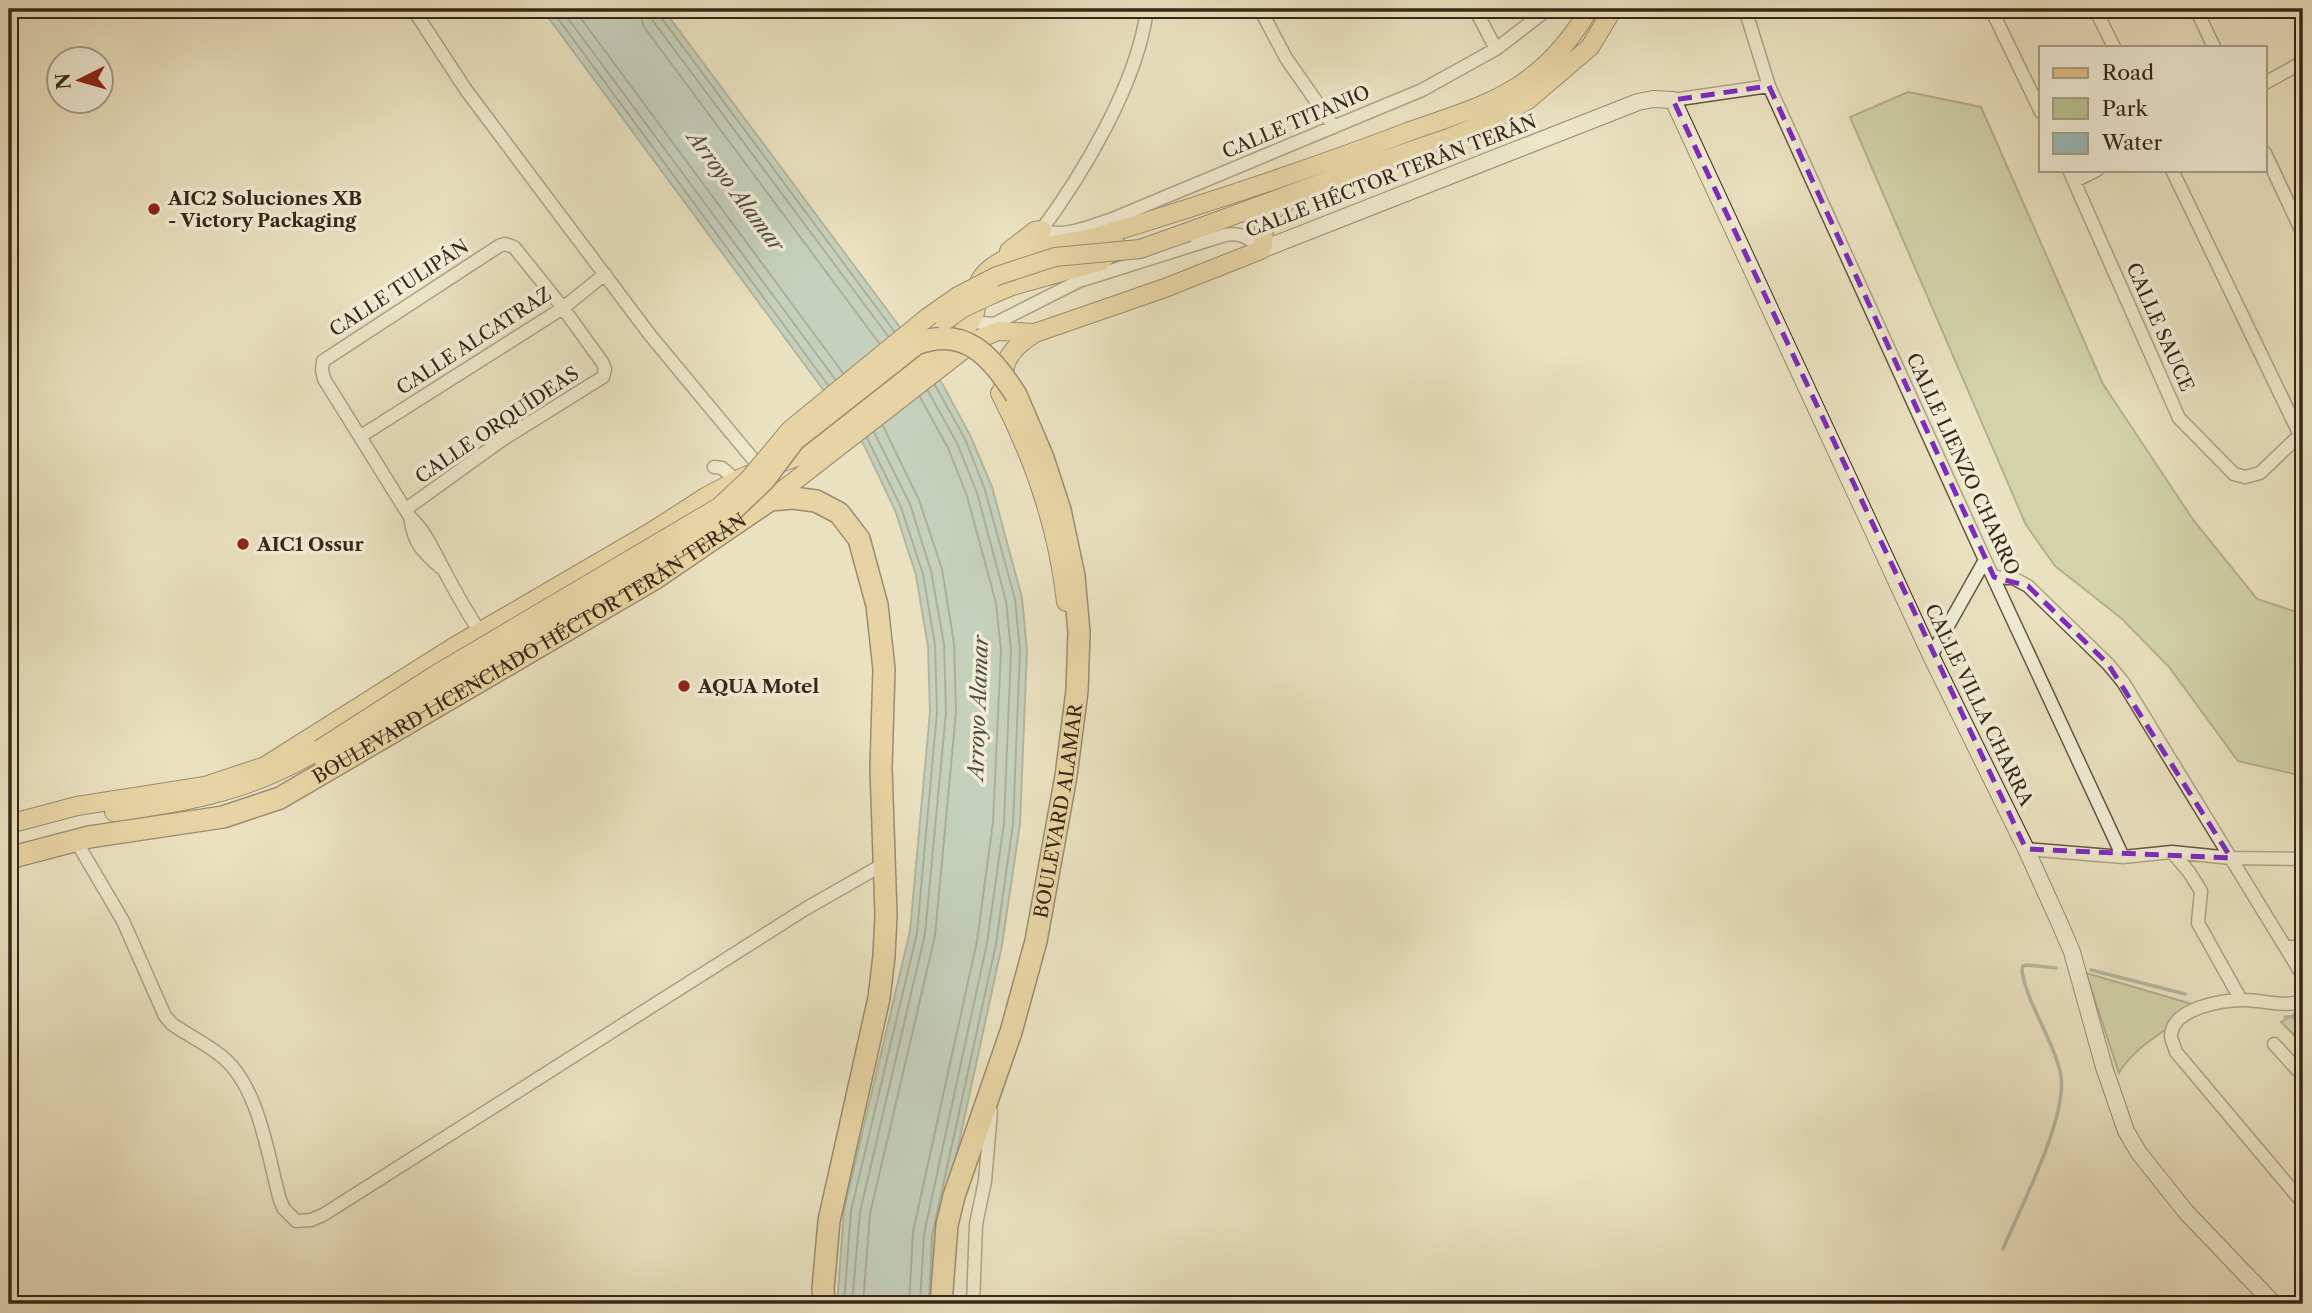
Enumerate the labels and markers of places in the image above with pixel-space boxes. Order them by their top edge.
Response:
place label: AIC2 Soluciones XB - Victory Packaging [167,187,362,232]
marker: AIC2 Soluciones XB - Victory Packaging [146,201,162,217]
place label: AIC1 Ossur [256,533,365,556]
marker: AIC1 Ossur [235,536,251,552]
place label: AQUA Motel [697,675,819,698]
marker: AQUA Motel [676,678,692,694]

